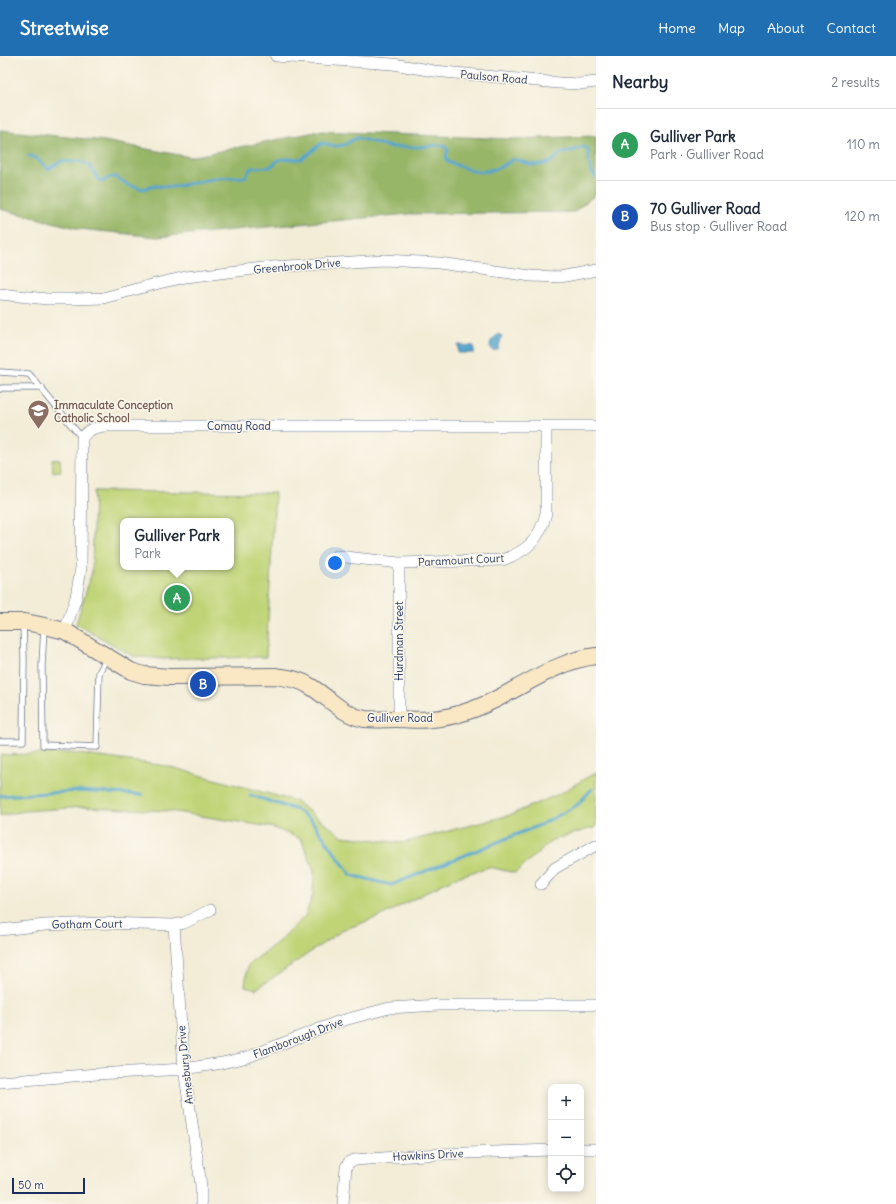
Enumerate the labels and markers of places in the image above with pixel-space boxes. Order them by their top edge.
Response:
school or university icon: Immaculate Conception Catholic School [26,398,52,431]
place label: Immaculate Conception Catholic School [54,398,174,425]
pin: A [164,583,190,613]
pin: B [190,669,216,699]

